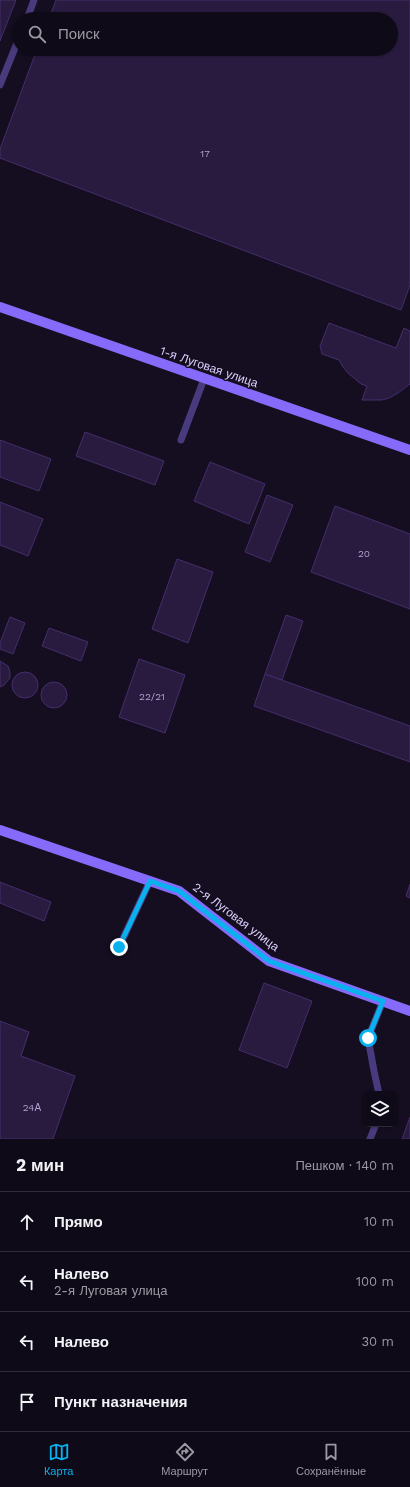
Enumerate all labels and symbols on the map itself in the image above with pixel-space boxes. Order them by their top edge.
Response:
house number: 17 [200,148,210,159]
street label: 1-я Луговая улица [158,344,260,390]
house number: 20 [358,548,370,559]
house number: 22/21 [139,691,165,702]
street label: 2-я Луговая улица [190,880,282,954]
route end [110,938,128,956]
route start [359,1029,377,1047]
house number: 24А [23,1102,41,1113]

